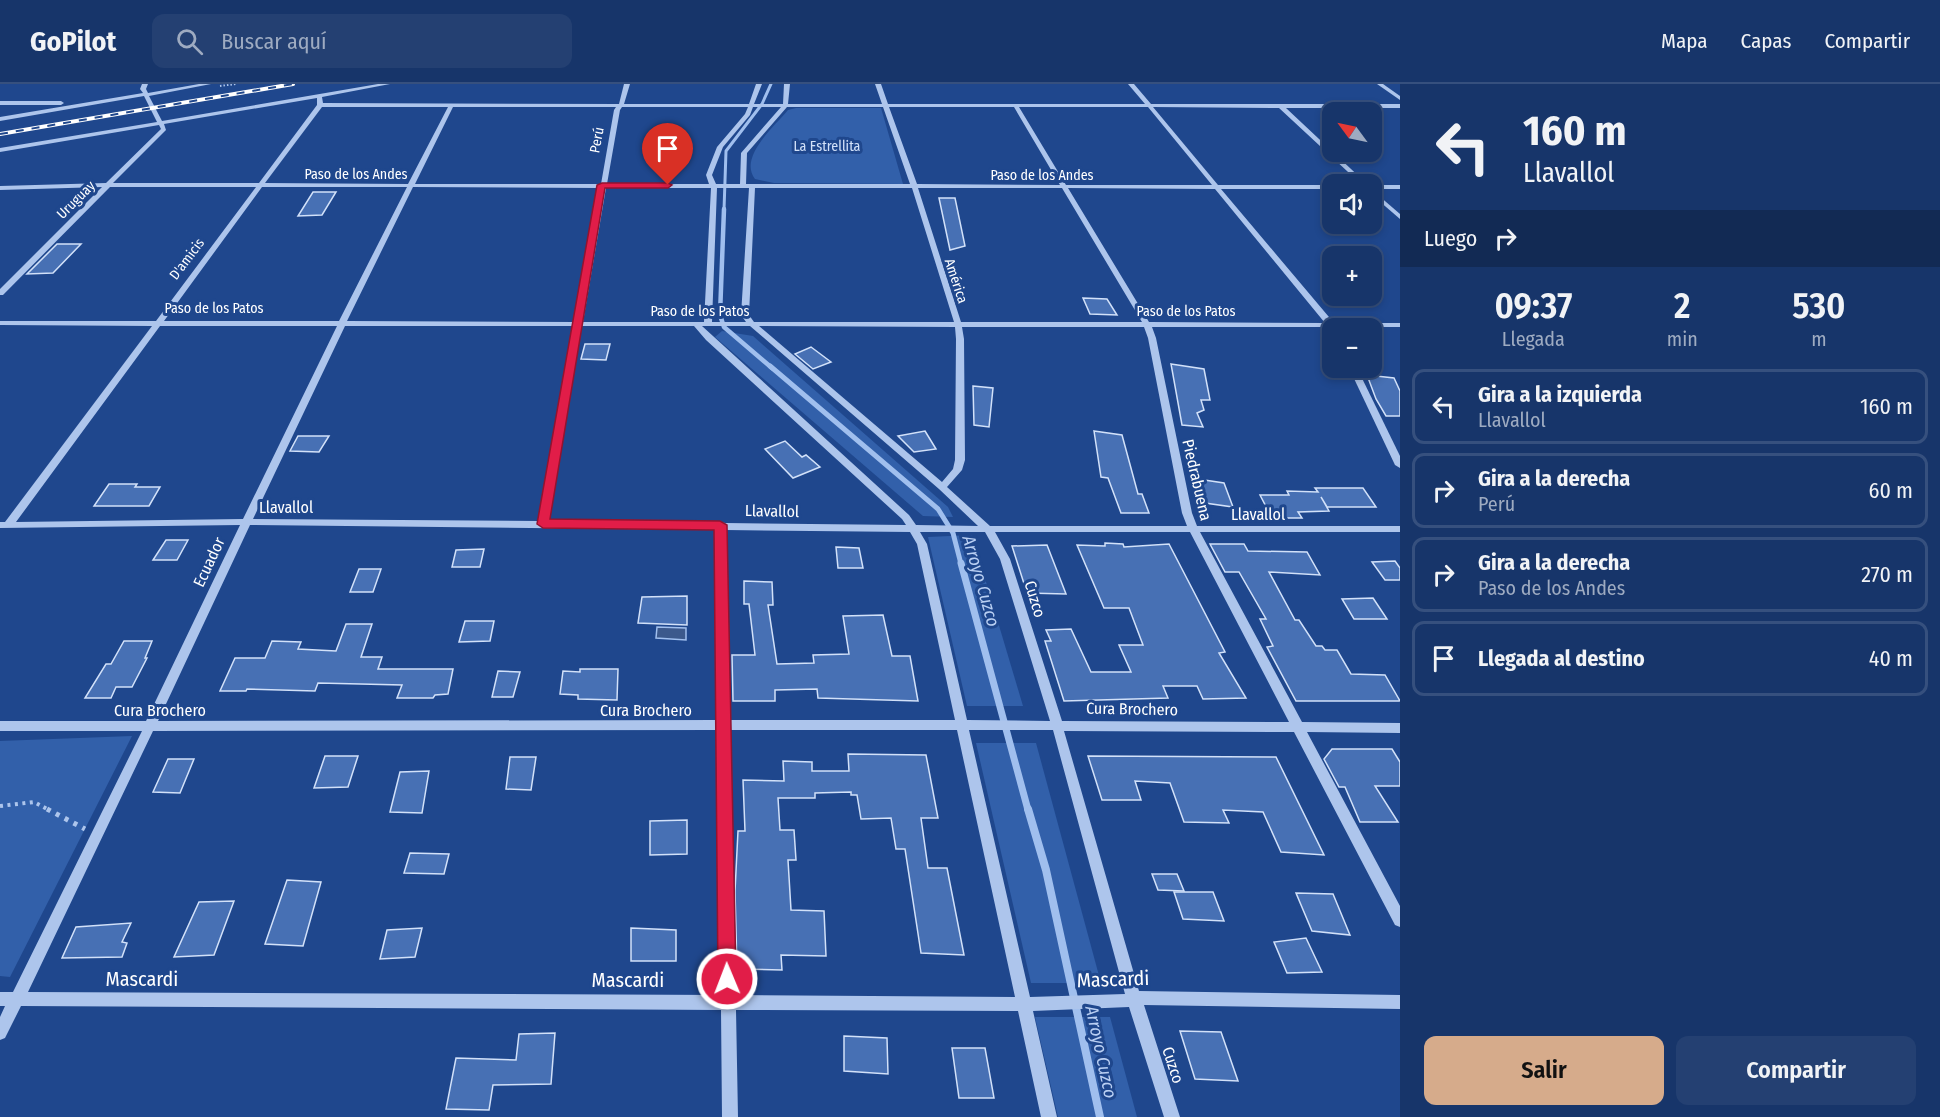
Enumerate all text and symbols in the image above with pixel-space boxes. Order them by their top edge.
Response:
search box [152,14,572,68]
text: GoPilot [30,25,116,58]
icon: search [173,25,206,58]
text: Buscar aquí [221,28,327,55]
text: Mapa [1661,28,1708,54]
text: Capas [1741,28,1791,54]
text: Compartir [1824,28,1910,54]
north arrow [1322,102,1382,162]
map controls [1322,102,1382,378]
text: 160 m [1523,106,1626,156]
icon: left [1424,108,1502,186]
pin [642,123,693,185]
street label: Perú [586,126,608,154]
icon: arrive [651,132,684,165]
park label: La Estrellita [794,138,861,155]
text: Llavallol [1523,157,1615,189]
street label: Paso de los Andes [304,166,408,183]
street label: Paso de los Andes [990,167,1094,184]
button: sound [1322,174,1382,234]
street label: Uruguay [53,177,99,223]
icon: right [1489,222,1522,255]
text: Luego [1424,225,1477,252]
street label: D'amicis [166,235,208,283]
button: + [1322,246,1382,306]
street label: América [941,256,971,306]
text: 09:37 [1494,284,1572,328]
text: 2 [1674,284,1691,328]
text: 530 [1792,284,1846,328]
street label: Paso de los Patos [164,300,264,317]
street label: Paso de los Patos [650,303,750,320]
street label: Paso de los Patos [1136,303,1236,320]
button: − [1322,318,1382,378]
text: Llegada [1502,327,1565,351]
text: min [1667,327,1698,351]
text: m [1811,327,1827,351]
text: Gira a la izquierda [1478,381,1642,408]
icon: left [1427,390,1460,423]
text: 160 m [1860,393,1913,420]
text: Llavallol [1478,408,1546,432]
street label: Piedrabuena [1178,437,1216,523]
text: Gira a la derecha [1478,465,1630,492]
icon: right [1427,474,1460,507]
text: 60 m [1869,477,1913,504]
text: Perú [1478,492,1515,516]
street label: Llavallol [259,498,313,517]
street label: Llavallol [745,501,799,521]
street label: Llavallol [1231,505,1285,524]
water label: Arroyo Cuzco [957,532,1005,629]
street label: Ecuador [189,534,229,590]
text: Gira a la derecha [1478,549,1630,576]
icon: right [1427,558,1460,591]
text: 270 m [1861,561,1913,588]
text: Paso de los Andes [1478,576,1625,600]
street label: Cuzco [1020,578,1050,620]
icon: arrive [1427,642,1460,675]
text: Llegada al destino [1478,645,1645,672]
text: 40 m [1869,645,1913,672]
street label: Cura Brochero [1086,699,1178,719]
street label: Cura Brochero [114,701,206,720]
street label: Cura Brochero [600,701,692,720]
position arrow [695,947,759,1011]
street label: Mascardi [1076,966,1150,992]
street label: Mascardi [106,967,178,991]
street label: Mascardi [592,968,664,992]
water label: Arroyo Cuzco [1080,1003,1122,1100]
button: Salir [1424,1036,1664,1105]
button: Compartir [1676,1036,1916,1105]
street label: Cuzco [1158,1044,1188,1086]

